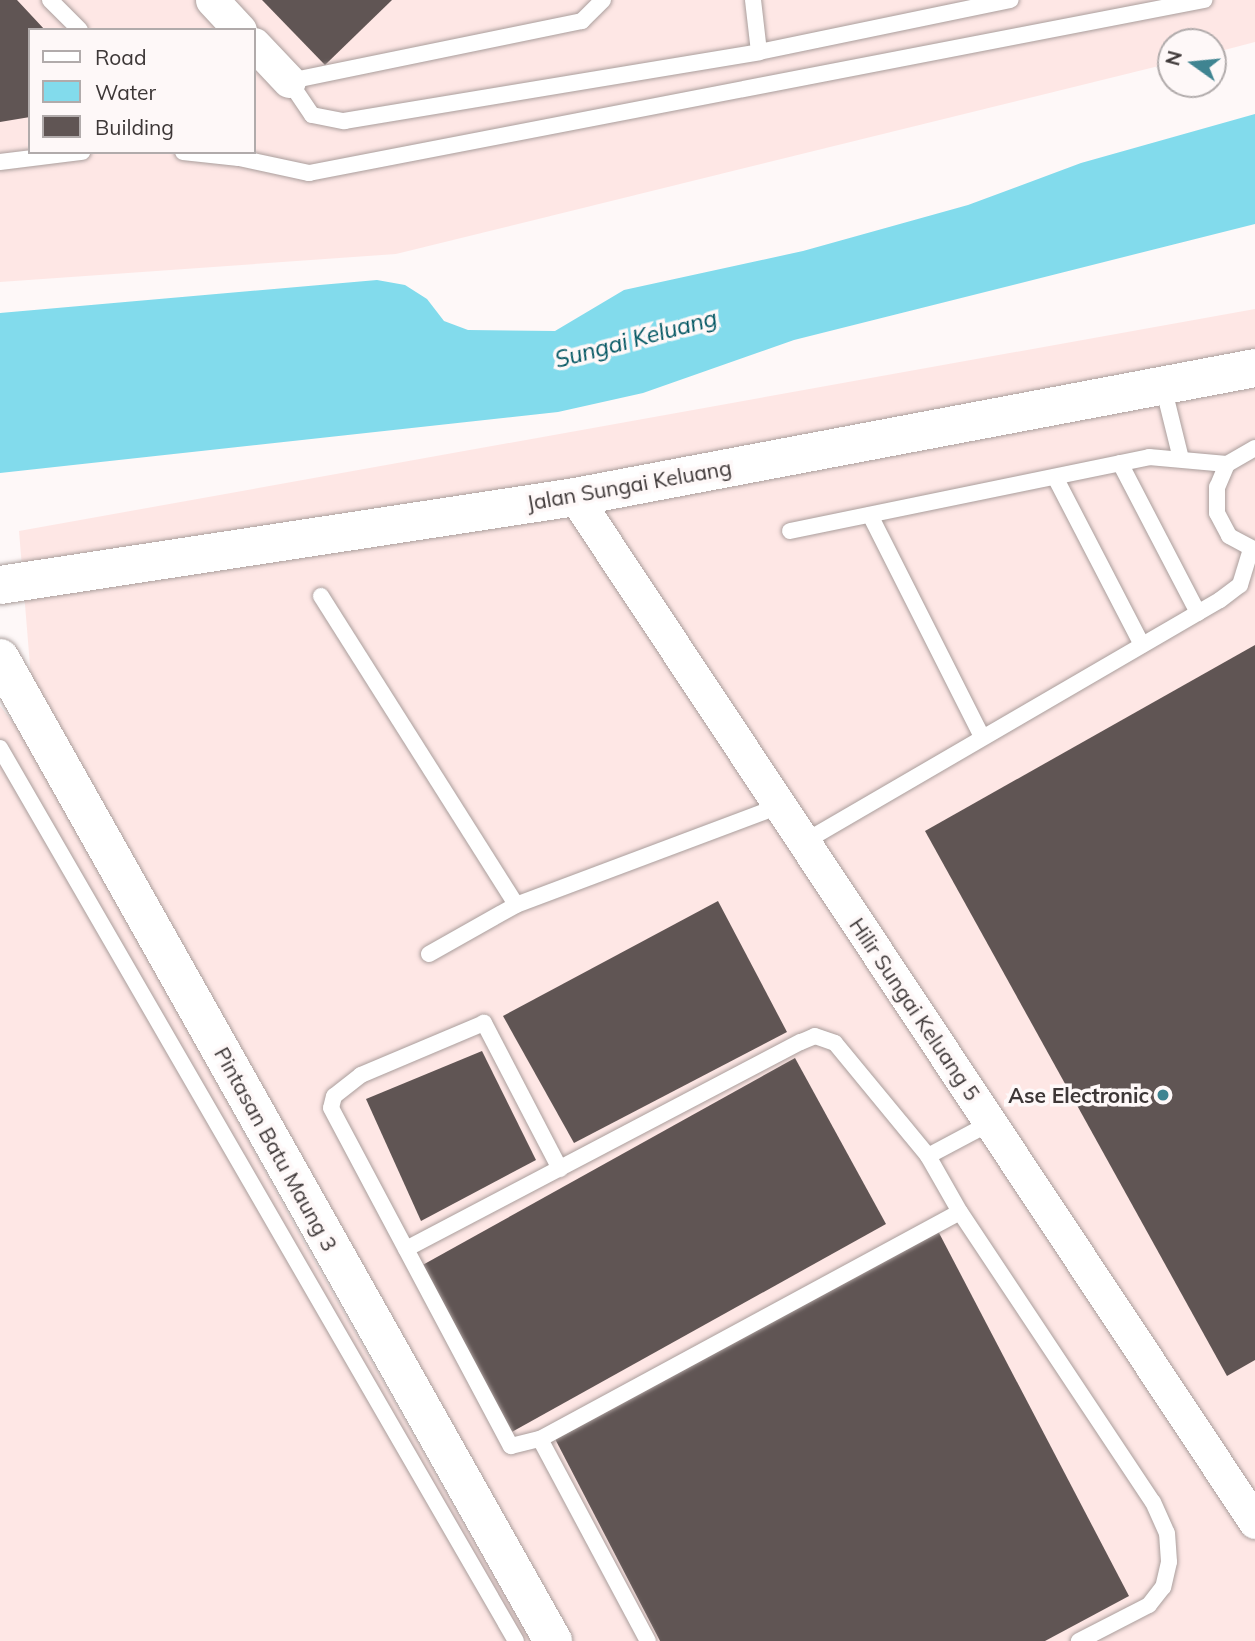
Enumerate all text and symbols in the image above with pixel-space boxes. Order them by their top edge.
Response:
legend [28,28,256,154]
north arrow [1157,28,1227,98]
text: Road [95,44,146,70]
text: N [1160,48,1187,68]
text: Water [95,79,156,105]
text: Building [95,114,174,140]
water label: Sungai Keluang [552,304,720,374]
street label: Jalan Sungai Keluang [525,455,733,515]
street label: Hilir Sungai Keluang 5 [845,913,985,1105]
street label: Pintasan Batu Maung 3 [209,1043,343,1255]
place label: Ase Electronic [1008,1082,1149,1108]
marker: Ase Electronic [1155,1087,1171,1103]

